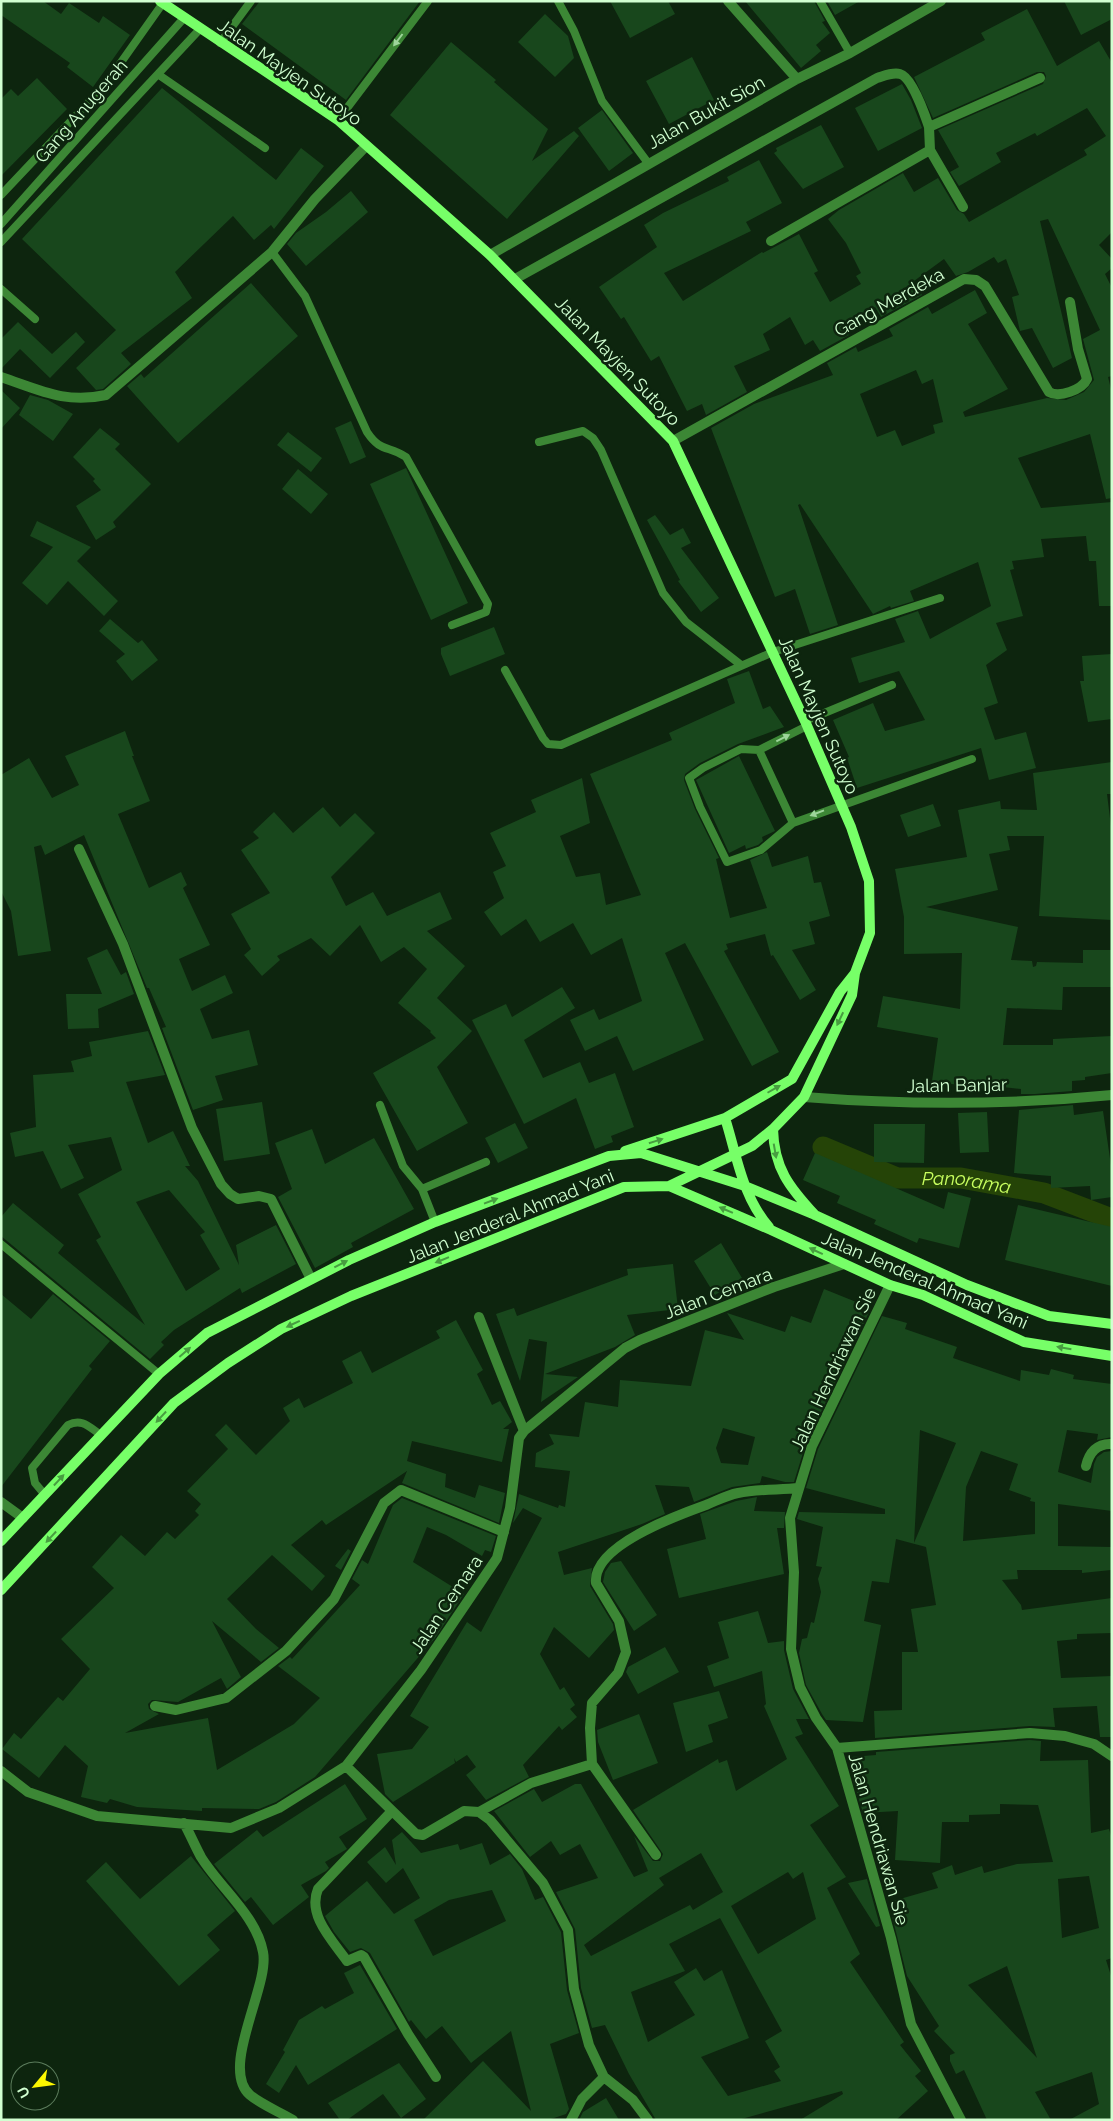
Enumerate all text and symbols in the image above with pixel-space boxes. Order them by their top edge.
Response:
street label: Jalan Mayjen Sutoyo [214,14,366,130]
one-way arrow [393,33,403,47]
street label: Gang Anugerah [30,55,132,167]
street label: Jalan Bukit Sion [644,71,768,153]
street label: Gang Merdeka [830,263,948,341]
street label: Jalan Mayjen Sutoyo [551,292,685,430]
street label: Jalan Mayjen Sutoyo [775,633,863,798]
one-way arrow [776,734,790,742]
one-way arrow [810,810,824,818]
one-way arrow [836,1012,844,1026]
street label: Jalan Banjar [907,1074,1008,1096]
one-way arrow [767,1085,780,1094]
one-way arrow [648,1136,663,1144]
one-way arrow [772,1143,780,1159]
street label: Jalan Jenderal Ahmad Yani [403,1165,617,1267]
water label: Panorama [922,1167,1013,1198]
one-way arrow [483,1197,498,1204]
one-way arrow [719,1206,733,1214]
street label: Jalan Jenderal Ahmad Yani [819,1227,1031,1333]
one-way arrow [809,1247,823,1255]
one-way arrow [435,1257,450,1265]
one-way arrow [334,1260,348,1268]
street label: Jalan Cemara [661,1263,775,1323]
street label: Jalan Hendriawan Sie [786,1284,880,1454]
one-way arrow [286,1320,300,1328]
one-way arrow [1055,1344,1071,1352]
one-way arrow [178,1346,190,1358]
one-way arrow [155,1411,167,1423]
one-way arrow [53,1475,65,1487]
one-way arrow [45,1530,57,1542]
street label: Jalan Cemara [406,1551,486,1657]
street label: Jalan Hendriawan Sie [844,1751,914,1928]
north arrow [10,2061,60,2111]
text: U [14,2084,33,2101]

